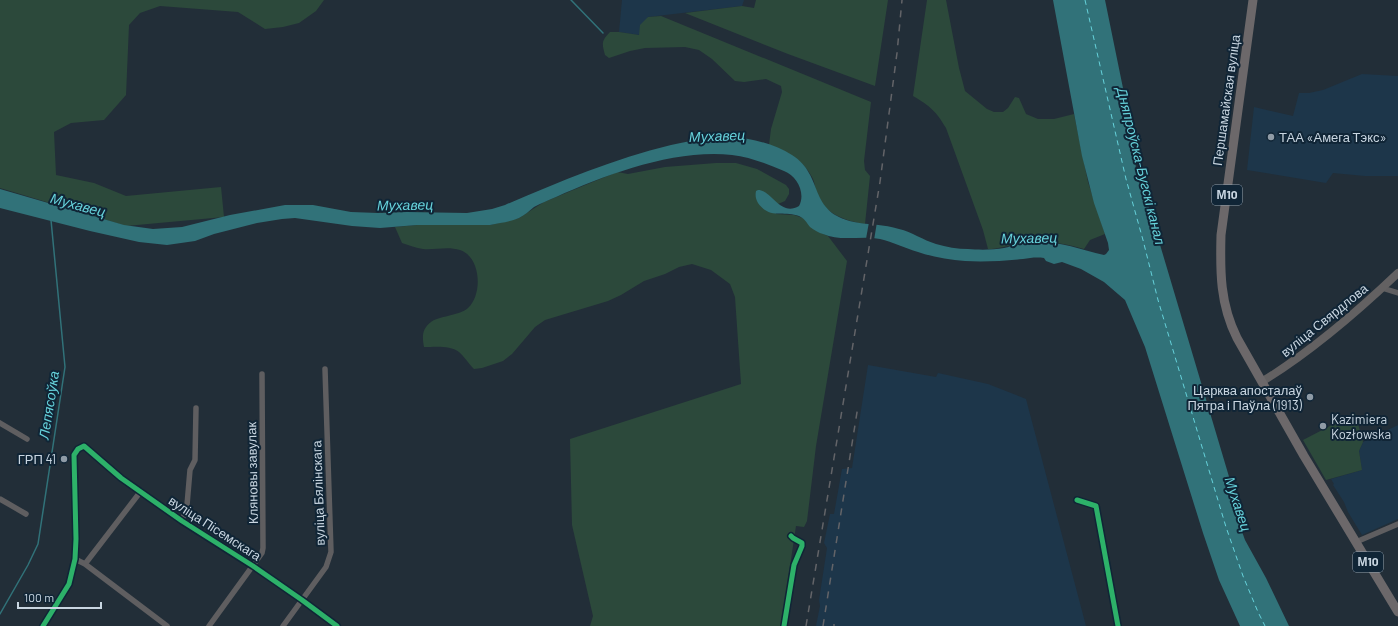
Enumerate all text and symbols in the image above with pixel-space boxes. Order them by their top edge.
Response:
street label: Першамайская вуліца [1209,33,1243,167]
water label: Дняпроўска-Бугскі канал [1113,83,1169,246]
water label: Мухавец [689,126,745,145]
place label: ТАА «Амега Тэкс» [1279,129,1387,145]
marker: ТАА «Амега Тэкс» [1266,132,1276,142]
road number: М10 [1212,185,1242,205]
water label: Мухавец [49,189,107,220]
water label: Мухавец [377,196,433,213]
water label: Мухавец [1001,229,1057,246]
street label: вуліца Свярдлова [1277,280,1371,360]
water label: Лепясоўка [35,369,62,441]
place label: Царква апосталаў Пятра і Паўла (1913) [1188,382,1303,413]
marker: Царква апосталаў Пятра і Паўла (1913) [1305,392,1315,402]
place label: Kazimiera Kozłowska [1331,411,1391,442]
marker: Kazimiera Kozłowska [1318,421,1328,431]
street label: Кляновы завулак [243,422,261,524]
street label: вуліца Бялінскага [308,439,328,546]
place label: ГРП 41 [18,451,56,467]
marker: ГРП 41 [59,454,69,464]
water label: Мухавец [1222,474,1255,533]
street label: вуліца Пісемскага [166,492,265,564]
road number: М10 [1353,552,1383,572]
scale bar [18,584,101,610]
text: 100 m [24,590,54,604]

